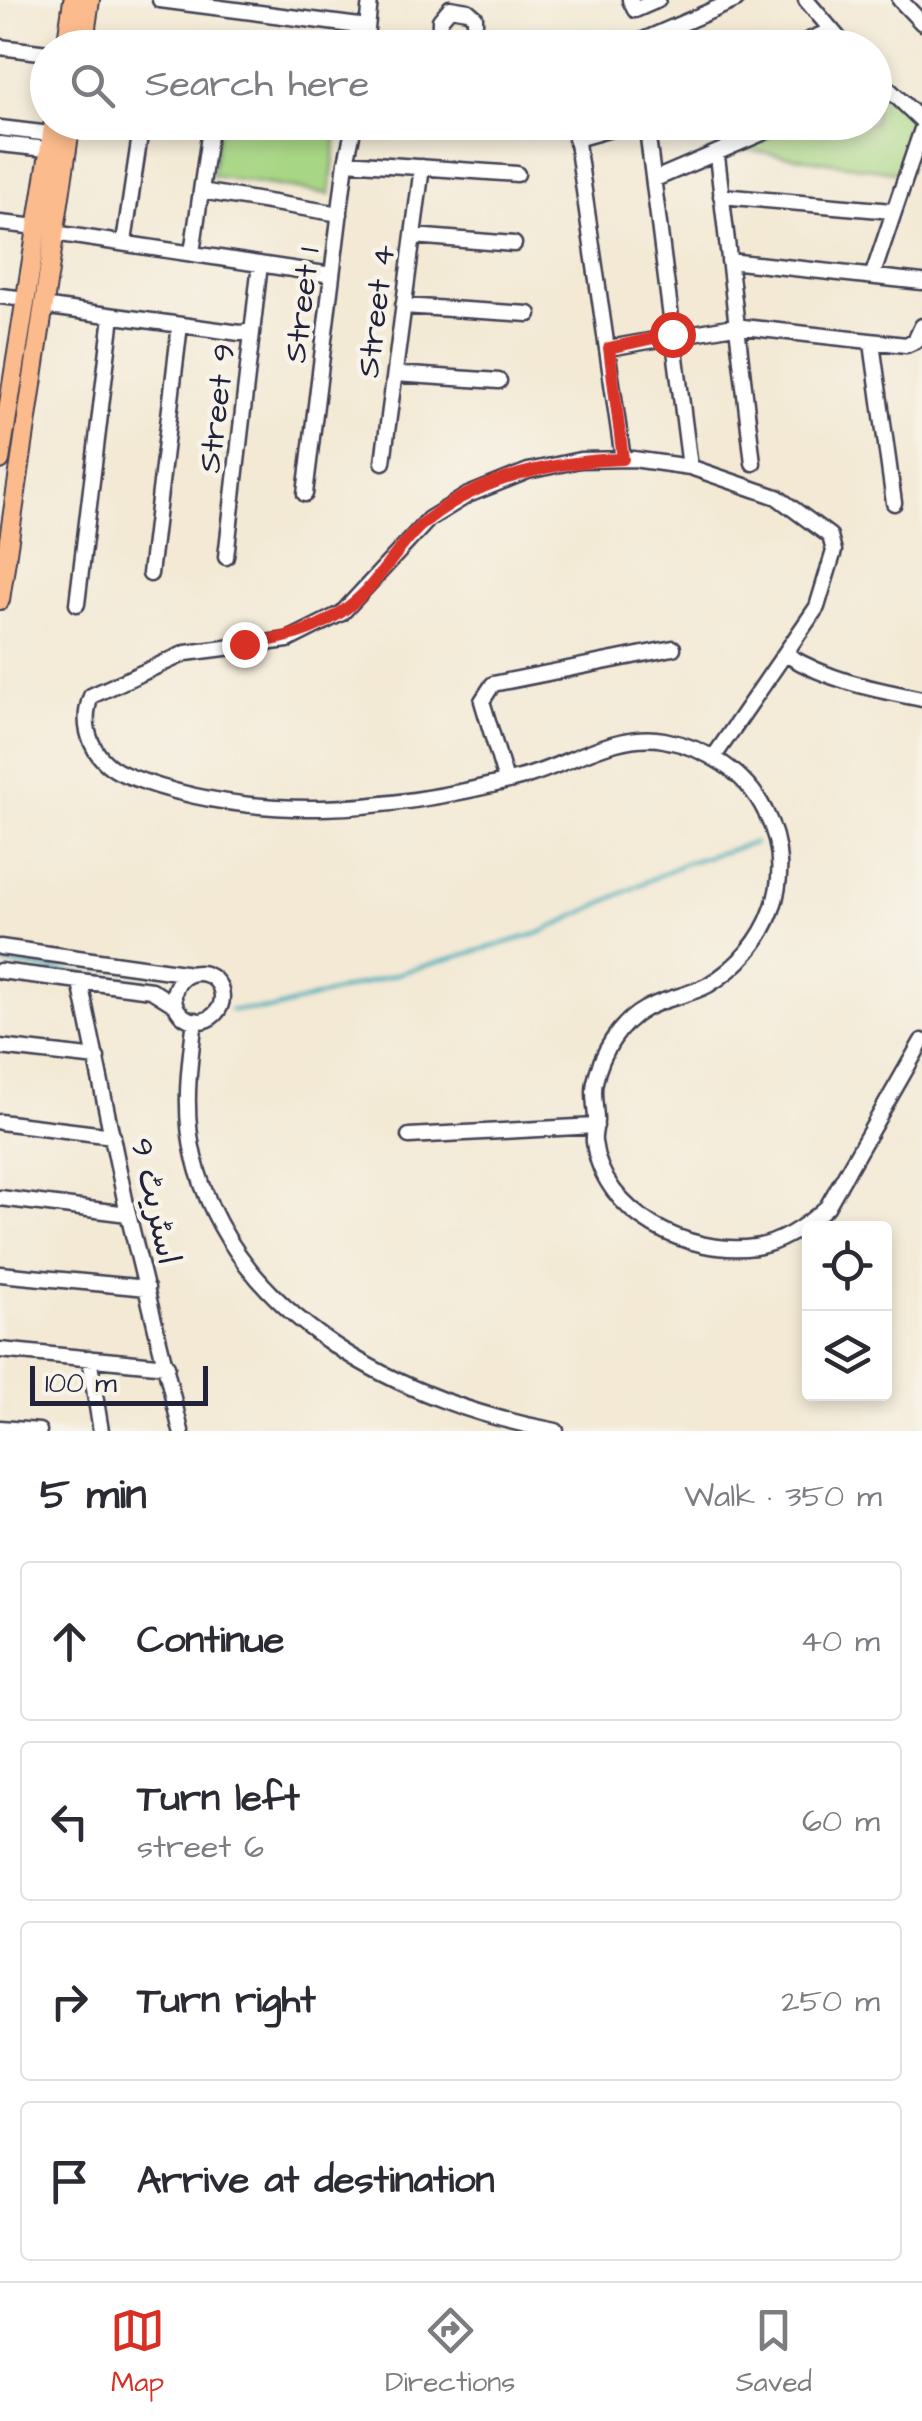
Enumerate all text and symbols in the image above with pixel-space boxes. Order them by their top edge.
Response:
search box [30,30,892,140]
icon: search [65,58,120,113]
text: Search here [145,59,369,111]
street label: Street 4 [346,242,407,380]
street label: Street 1 [273,245,332,365]
route start [650,312,696,358]
street label: Street 9 [187,341,248,475]
route end [222,622,268,668]
street label: اسٹریٹ 9 [118,1134,191,1269]
map controls [802,1221,892,1401]
button: locate [802,1221,892,1311]
button: layers [802,1311,892,1401]
scale bar [30,1361,208,1406]
text: 100 m [45,1364,117,1403]
text: 5 min [40,1467,147,1525]
text: Walk · 350 m [684,1474,882,1519]
icon: ahead [42,1614,97,1669]
text: Continue [137,1615,284,1667]
text: 40 m [800,1619,880,1664]
text: Turn left [137,1773,300,1825]
icon: left [42,1794,97,1849]
text: 60 m [802,1799,880,1844]
text: street 6 [137,1825,264,1870]
icon: right [42,1974,97,2029]
text: Turn right [137,1975,316,2027]
text: 250 m [781,1979,880,2024]
icon: arrive [42,2154,97,2209]
text: Arrive at destination [137,2155,494,2207]
tab: Map [110,2303,165,2402]
tab: Directions [385,2303,515,2402]
tab: Saved [736,2303,812,2402]

